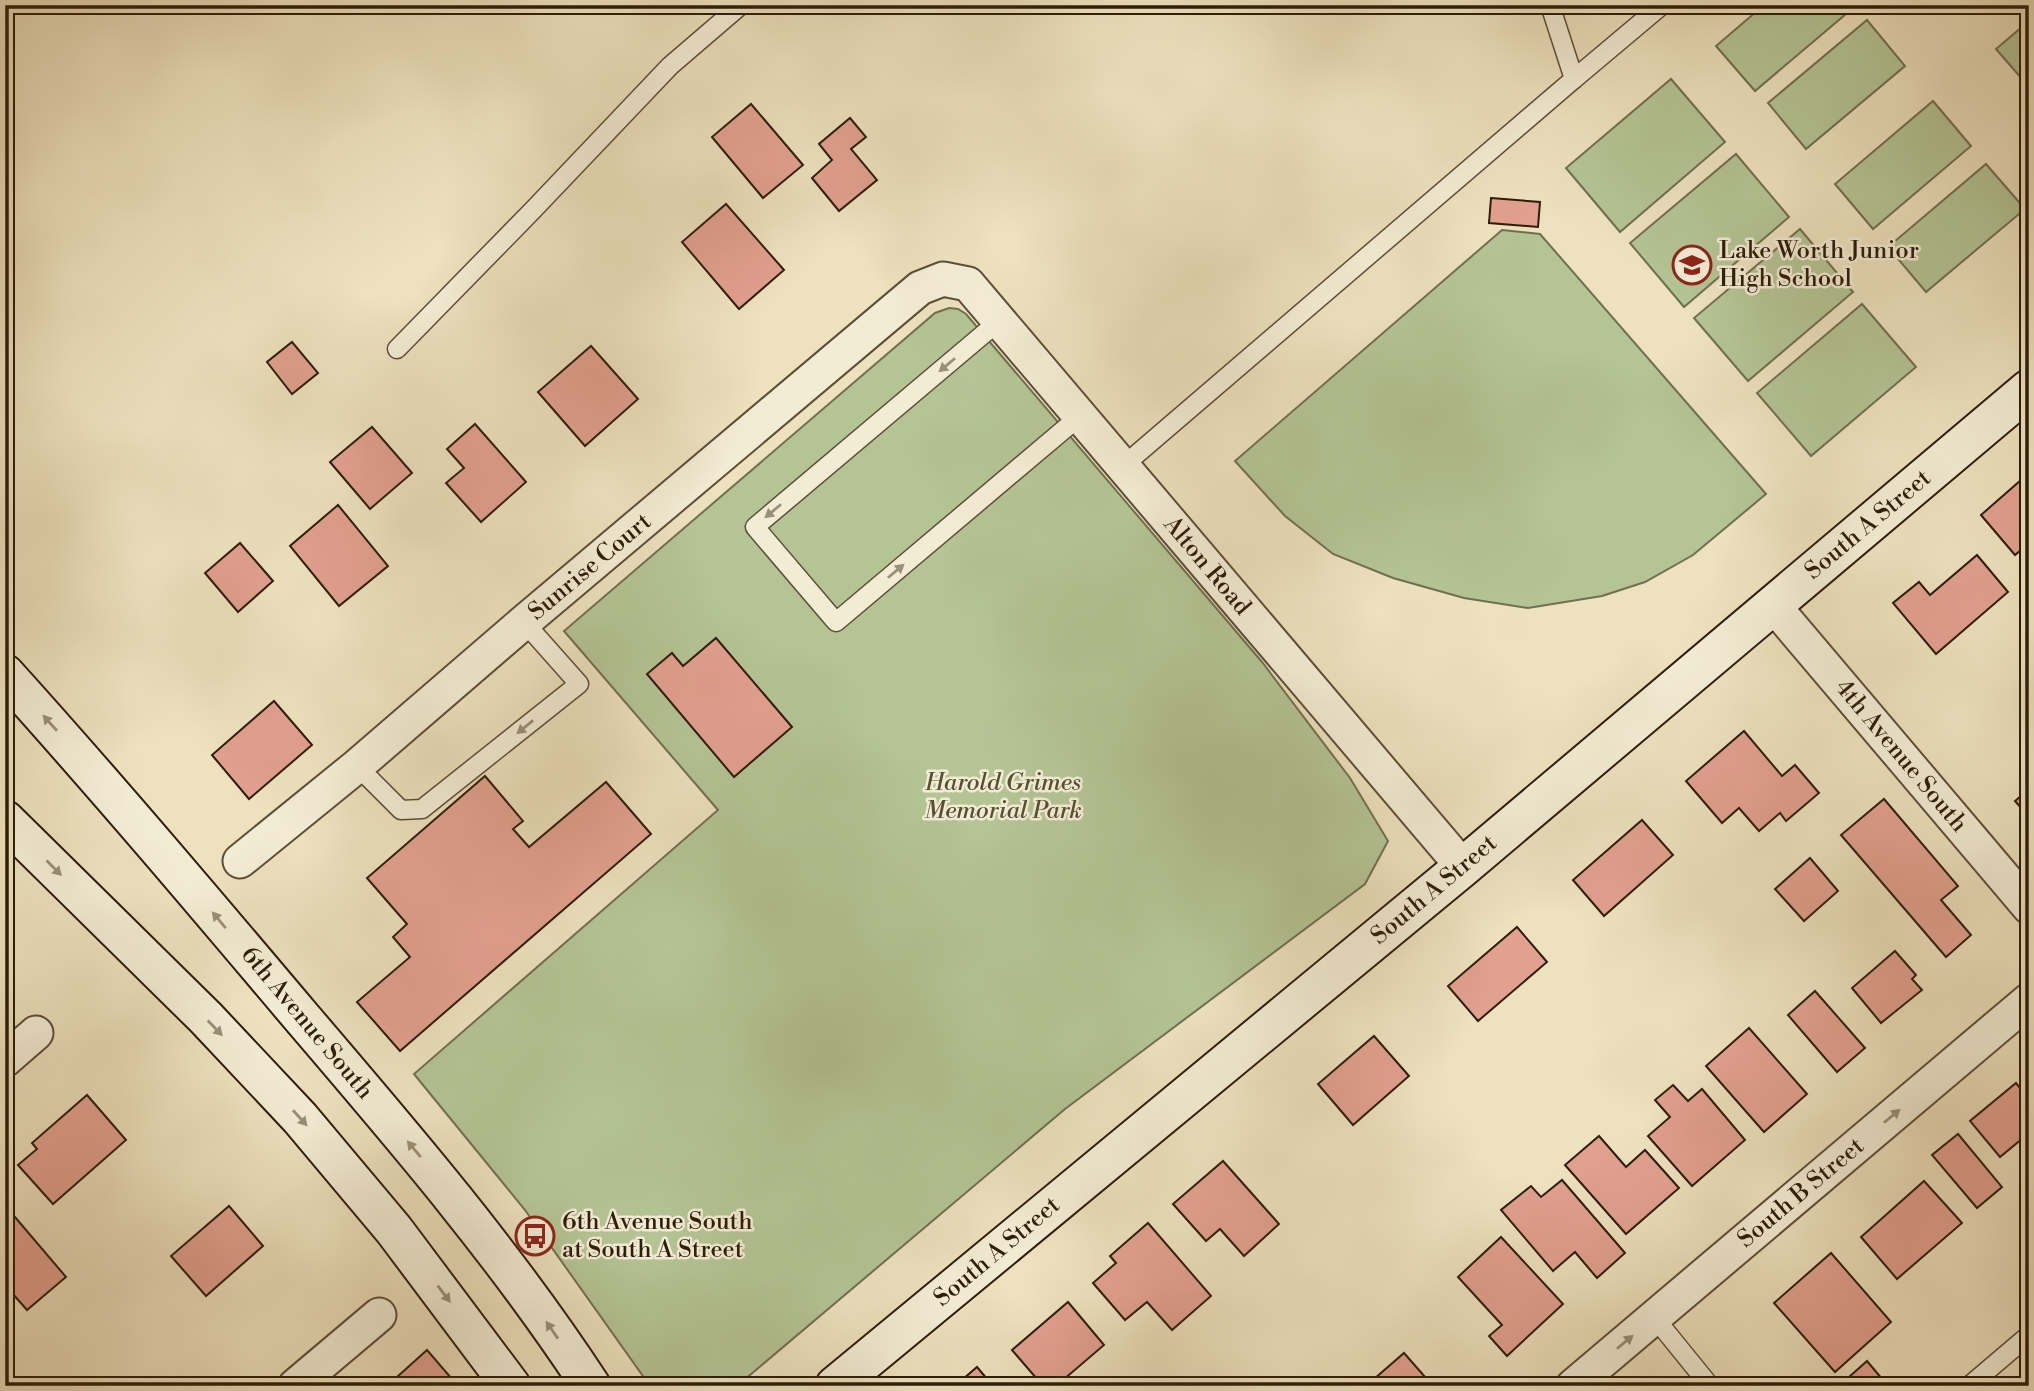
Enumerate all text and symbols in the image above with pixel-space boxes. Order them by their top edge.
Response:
place label: Lake Worth Junior High School [1719,236,1919,294]
school or university icon: Lake Worth Junior High School [1671,244,1713,286]
one-way arrow [939,357,956,372]
street label: South A Street [1799,463,1938,586]
one-way arrow [765,503,782,518]
street label: Sunrise Court [522,507,658,627]
street label: Alton Road [1156,510,1257,622]
one-way arrow [887,564,904,579]
street label: 4th Avenue South [1828,673,1974,839]
one-way arrow [42,715,58,732]
one-way arrow [517,719,535,734]
park label: Harold Grimes Memorial Park [924,768,1082,826]
street label: South A Street [1365,828,1504,951]
one-way arrow [45,860,62,877]
one-way arrow [212,911,227,928]
street label: 6th Avenue South [234,940,380,1106]
one-way arrow [207,1020,224,1037]
one-way arrow [292,1109,308,1127]
one-way arrow [1884,1109,1901,1124]
street label: South B Street [1732,1131,1871,1255]
one-way arrow [407,1141,422,1158]
street label: South A Street [928,1190,1067,1313]
place label: 6th Avenue South at South A Street [562,1207,753,1265]
bus stop icon: 6th Avenue South at South A Street [514,1215,556,1257]
one-way arrow [436,1285,451,1303]
one-way arrow [545,1321,559,1339]
one-way arrow [1616,1334,1634,1350]

